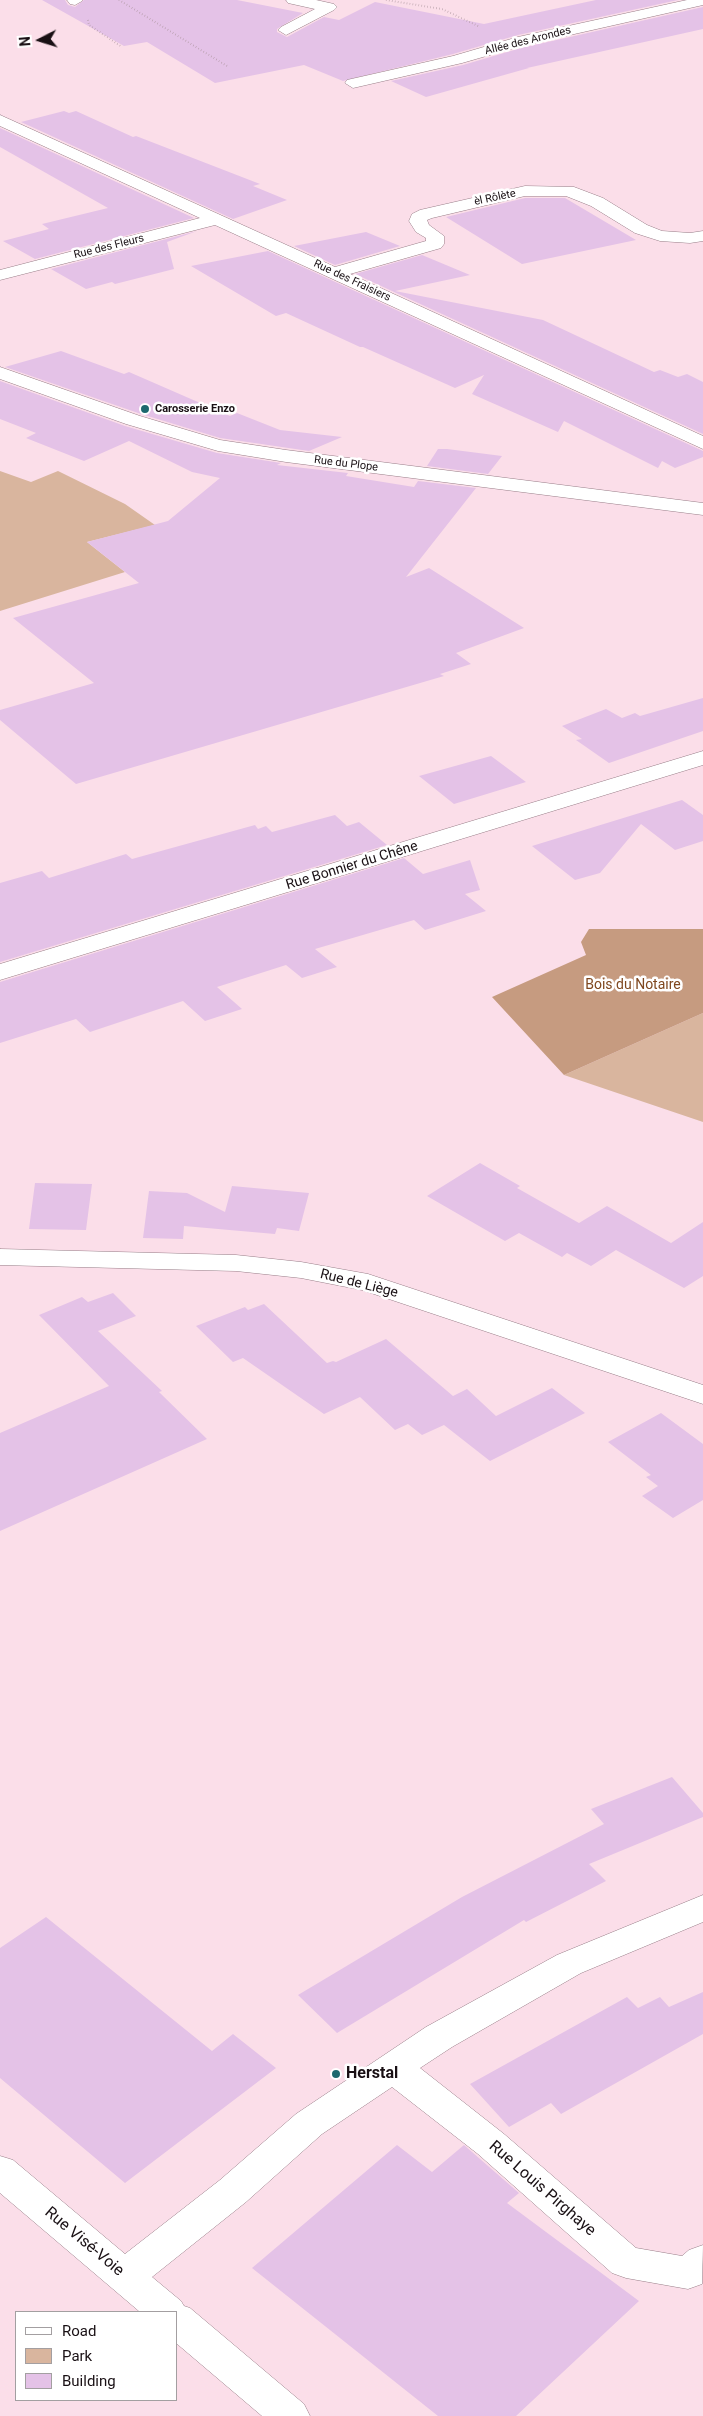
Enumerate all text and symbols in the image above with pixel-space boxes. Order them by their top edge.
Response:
north arrow [15,15,65,65]
street label: Allée des Arondes [484,24,572,58]
text: N [17,36,33,47]
street label: èl Rôlète [473,187,517,209]
street label: Rue des Fleurs [73,232,145,262]
street label: Rue des Fraisiers [311,257,393,305]
place label: Carosserie Enzo [155,402,235,416]
marker: Carosserie Enzo [139,403,151,415]
street label: Rue du Plope [313,454,379,474]
street label: Rue Bonnier du Chêne [284,838,420,894]
park label: Bois du Notaire [585,977,681,993]
street label: Rue de Liège [318,1266,400,1302]
place label: Herstal [346,2064,398,2084]
marker: Herstal [330,2068,342,2080]
street label: Rue Louis Pirghaye [485,2137,599,2241]
street label: Rue Visé-Voie [40,2203,128,2281]
legend [15,2311,178,2401]
text: Road [62,2322,96,2340]
text: Park [62,2347,92,2365]
text: Building [62,2372,116,2390]

